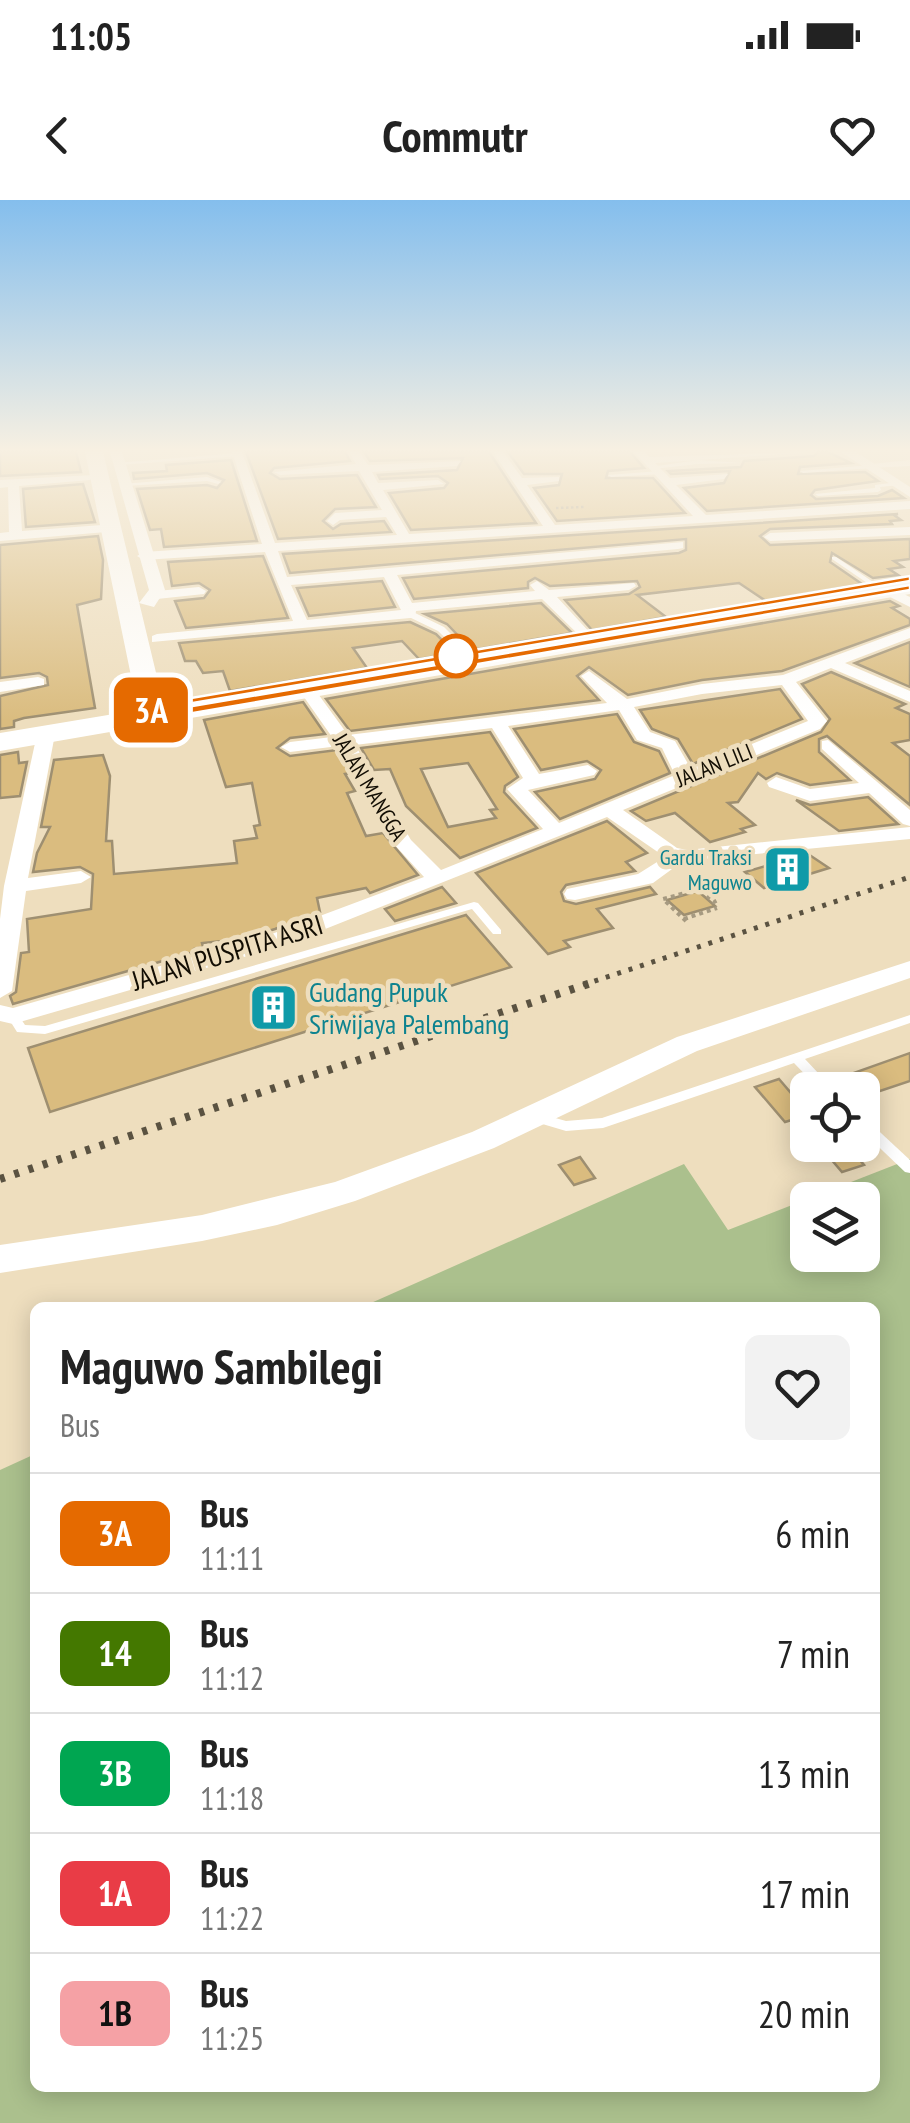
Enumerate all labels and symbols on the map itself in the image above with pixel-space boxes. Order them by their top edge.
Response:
unlabelled marker [435,635,477,677]
line badge: 3A [106,678,196,742]
street label: JALAN MANGGA [327,727,413,846]
street label: JALAN LILI [671,737,757,793]
place label: Gardu Traksi Maguwo [660,843,752,896]
building icon: Gardu Traksi Maguwo [761,844,813,896]
street label: JALAN PUSPITA ASRI [126,905,327,999]
place label: Gudang Pupuk Sriwijaya Palembang [309,973,509,1042]
building icon: Gudang Pupuk Sriwijaya Palembang [248,981,300,1033]

